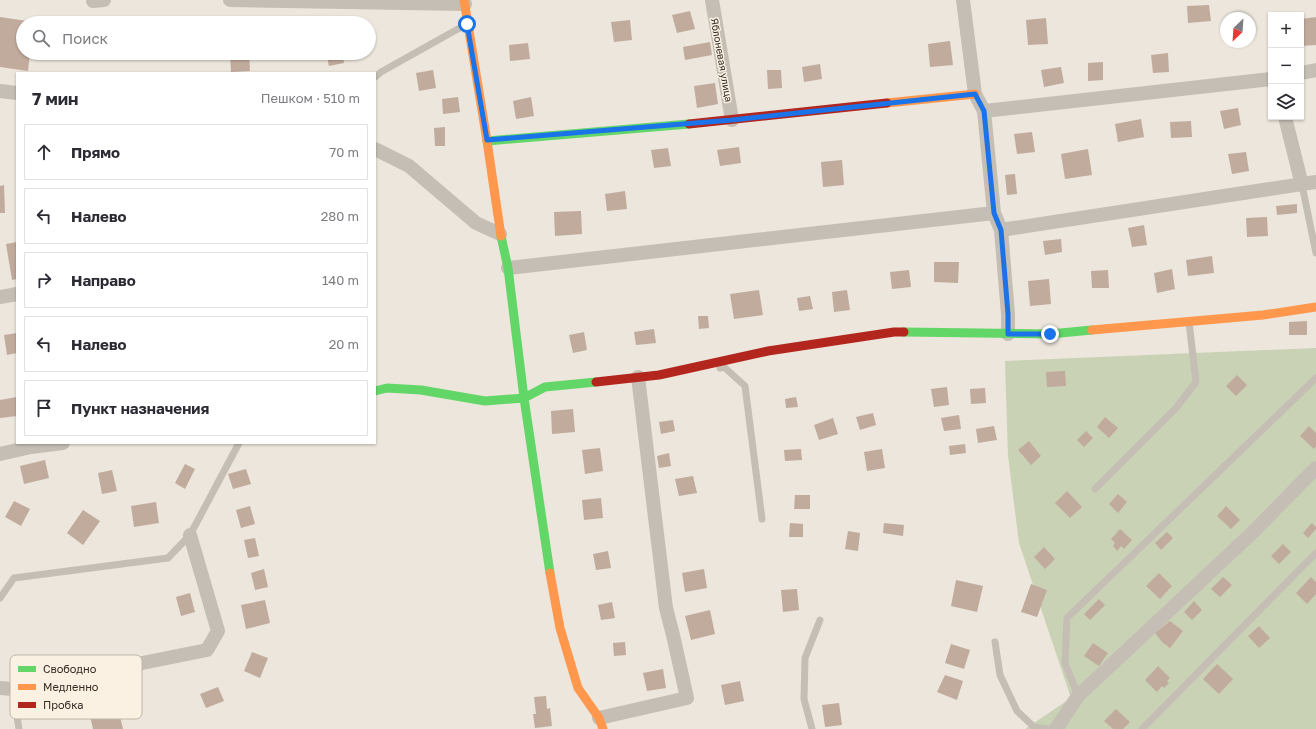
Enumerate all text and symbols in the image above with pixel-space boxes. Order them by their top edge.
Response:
north arrow [1220,12,1256,48]
map controls [1268,12,1304,120]
button: + [1268,12,1304,48]
route start [458,15,476,33]
search box [16,16,376,60]
street label: Яблоневая улица [709,17,735,103]
icon: search [30,27,52,49]
text: Поиск [62,29,108,47]
button: − [1268,48,1304,84]
button: layers [1268,84,1304,120]
text: 7 мин [32,88,79,109]
text: Пешком · 510 m [261,90,360,106]
icon: ahead [33,141,55,163]
text: Прямо [71,143,120,161]
text: 70 m [329,144,359,160]
icon: left [33,205,55,227]
text: Налево [71,207,127,225]
text: 280 m [321,208,359,224]
icon: right [33,269,55,291]
text: Направо [71,271,136,289]
text: 140 m [322,272,359,288]
route end [1041,325,1059,343]
icon: left [33,333,55,355]
text: Налево [71,335,127,353]
text: 20 m [329,336,359,352]
icon: arrive [33,397,55,419]
text: Пункт назначения [71,399,209,417]
legend [10,655,142,719]
text: Свободно [43,662,97,675]
text: Медленно [43,680,99,693]
text: Пробка [43,698,84,711]

